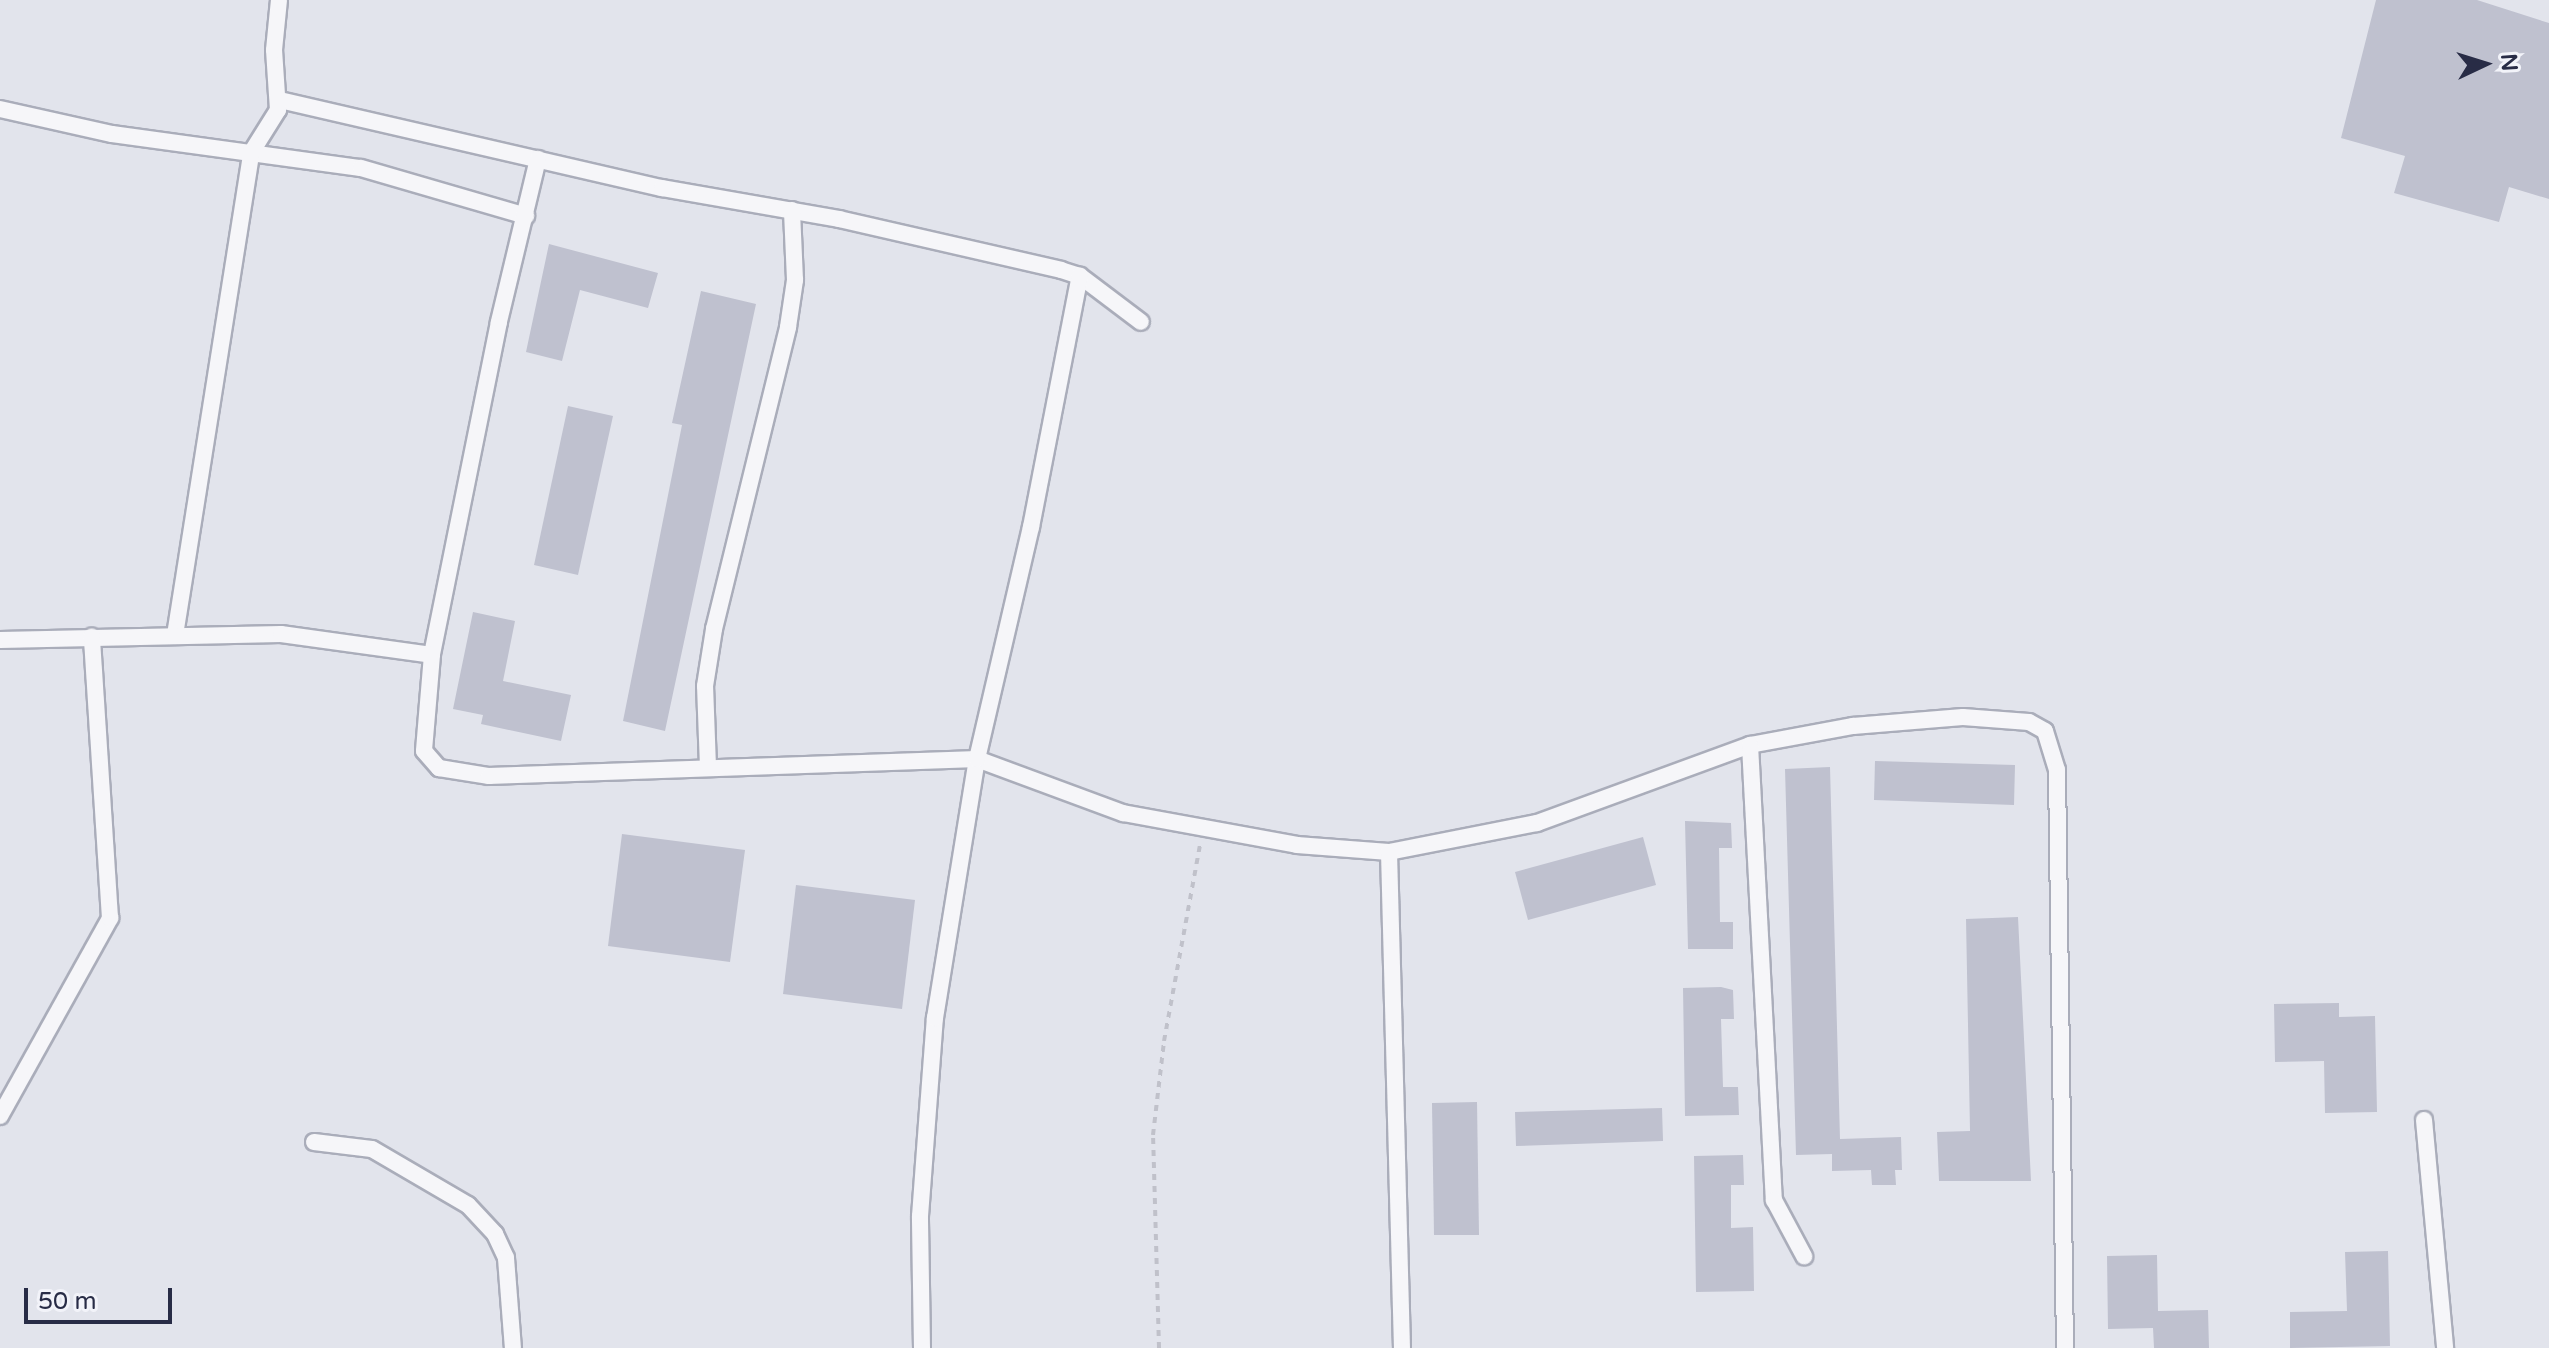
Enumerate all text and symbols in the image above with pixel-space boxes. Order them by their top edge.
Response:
north arrow [2445,24,2525,104]
text: N [2495,53,2523,72]
scale bar [28,1272,176,1322]
text: 50 m [38,1287,96,1316]

